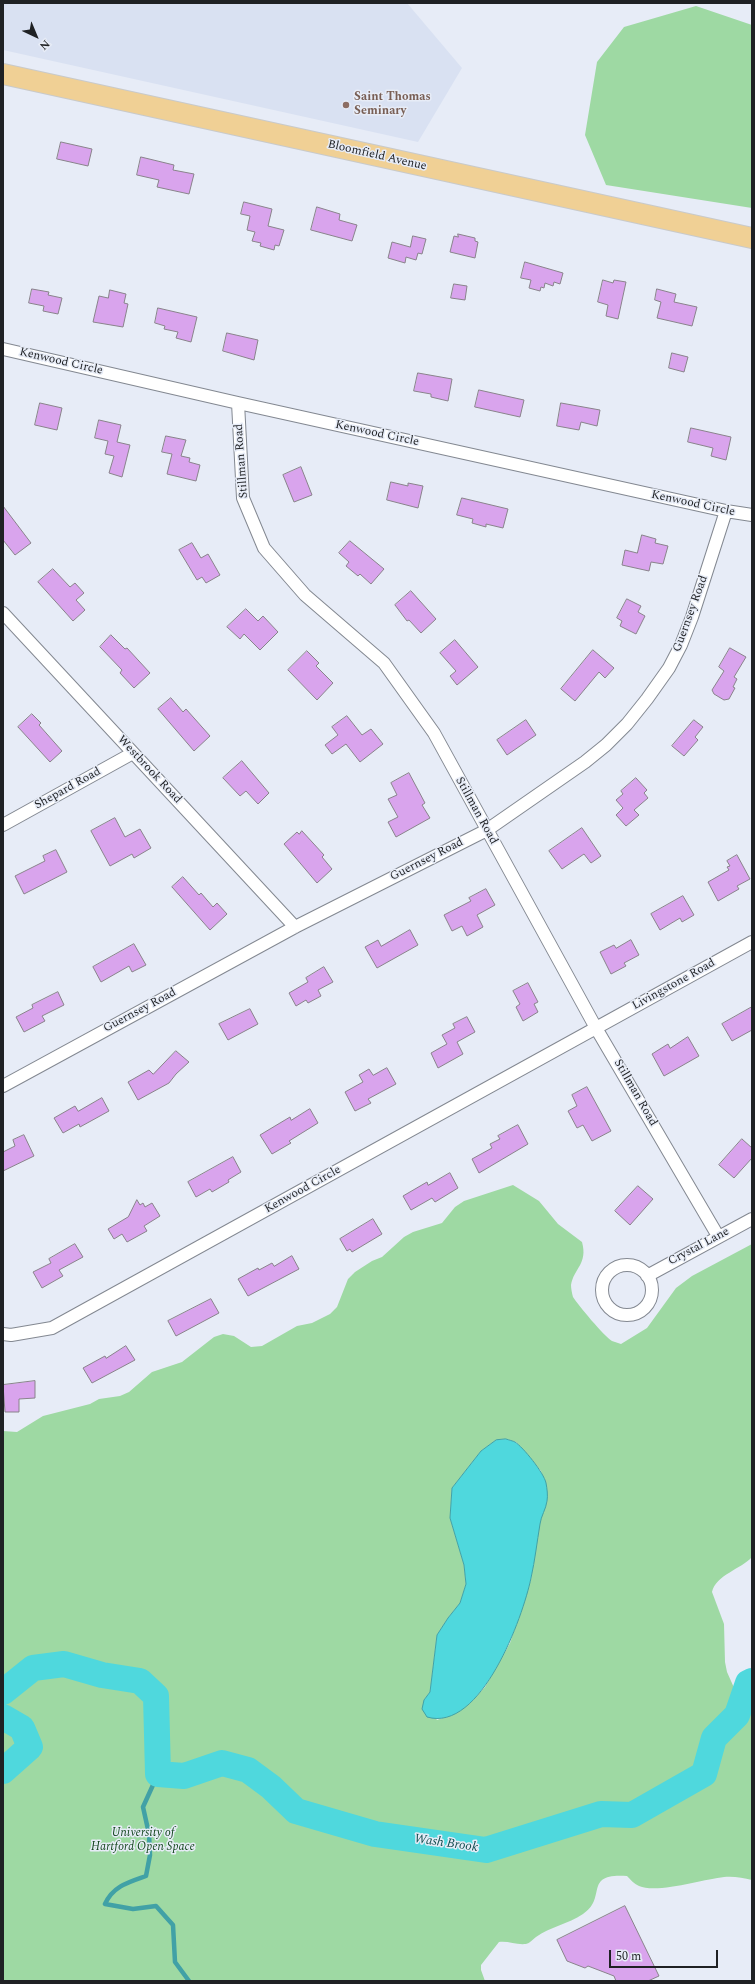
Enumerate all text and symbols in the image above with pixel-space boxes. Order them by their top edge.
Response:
north arrow [16,16,56,56]
text: N [36,36,54,54]
place label: Saint Thomas Seminary [354,91,431,119]
marker: Saint Thomas Seminary [341,100,351,110]
street label: Bloomfield Avenue [326,138,428,174]
street label: Kenwood Circle [18,345,104,379]
street label: Kenwood Circle [334,418,420,450]
street label: Stillman Road [232,423,252,499]
street label: Kenwood Circle [650,488,736,520]
street label: Guernsey Road [671,574,711,654]
street label: Westbrook Road [114,733,184,807]
street label: Shepard Road [32,765,104,813]
street label: Stillman Road [452,775,500,847]
street label: Guernsey Road [388,835,466,885]
street label: Livingstone Road [630,956,718,1014]
street label: Guernsey Road [101,986,179,1036]
street label: Stillman Road [610,1057,660,1129]
street label: Kenwood Circle [262,1163,344,1217]
street label: Crystal Lane [666,1225,732,1269]
park label: University of Hartford Open Space [91,1827,195,1855]
water label: Wash Brook [413,1832,479,1856]
scale bar [611,1942,720,1968]
text: 50 m [616,1947,641,1966]

